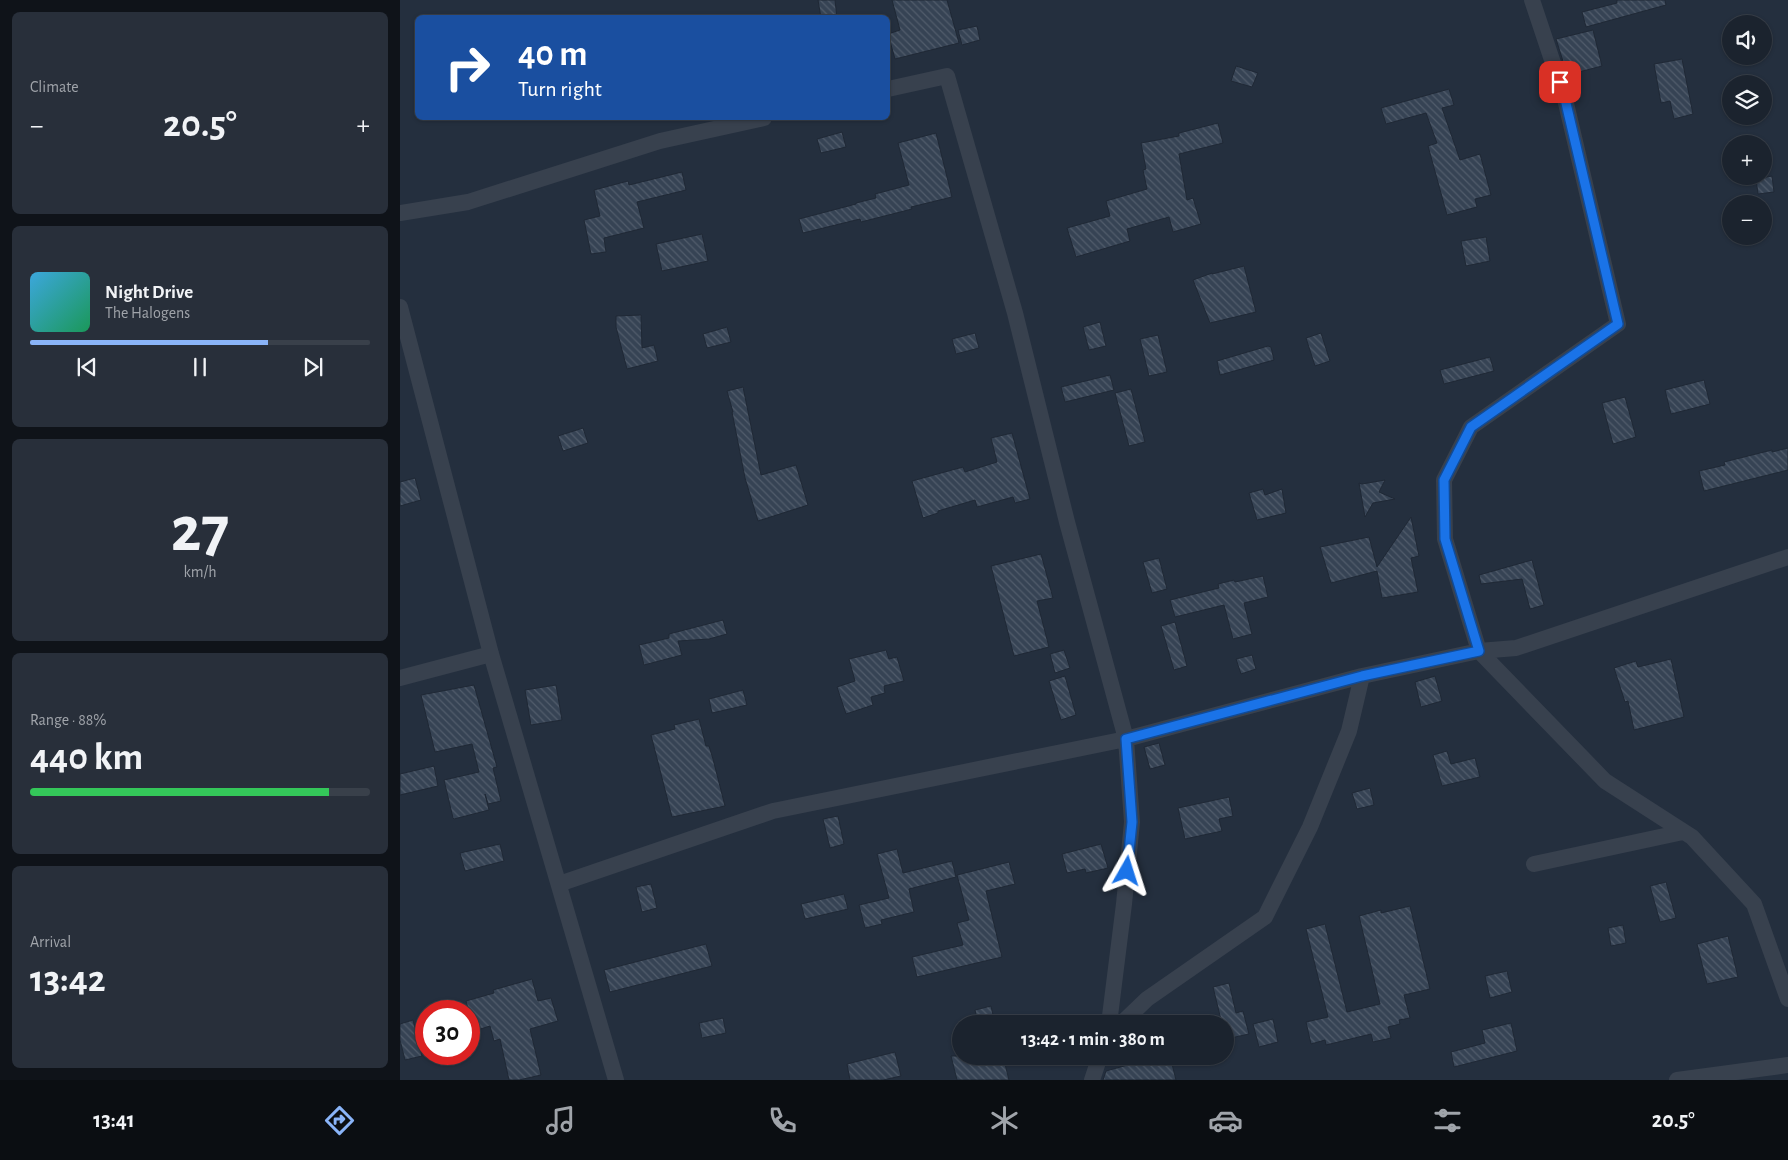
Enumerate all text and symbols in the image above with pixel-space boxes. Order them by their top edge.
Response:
map controls [1722,15,1772,245]
button: sound [1722,15,1772,65]
icon: right [435,35,500,100]
text: 40 m [518,37,587,72]
pin [1539,61,1581,103]
icon: arrive [1546,68,1574,96]
button: layers [1722,75,1772,125]
text: Turn right [518,78,602,100]
text: Climate [30,79,79,95]
text: 20.5° [163,106,237,144]
text: − [30,112,43,140]
text: + [357,112,370,140]
button: + [1722,135,1772,185]
button: − [1722,195,1772,245]
text: Night Drive [105,283,193,302]
text: The Halogens [105,305,190,321]
icon: previous [73,353,101,381]
icon: pause [186,353,214,381]
icon: next [299,353,327,381]
text: 27 [171,498,229,563]
text: km/h [183,564,217,580]
text: Range · 88% [30,712,107,728]
text: 440 km [30,739,143,777]
position arrow [1100,844,1152,896]
text: Arrival [30,934,71,950]
text: 13:42 [30,961,106,999]
speed limit sign: 30 [415,1000,480,1065]
text: 13:42 · 1 min · 380 m [1021,1030,1165,1049]
icon: directions [322,1103,357,1138]
icon: music [543,1103,578,1138]
icon: phone [765,1103,800,1138]
icon: climate [987,1103,1022,1138]
icon: car [1208,1103,1243,1138]
icon: filters [1430,1103,1465,1138]
text: 13:41 [93,1109,135,1131]
text: 20.5° [1652,1109,1695,1131]

